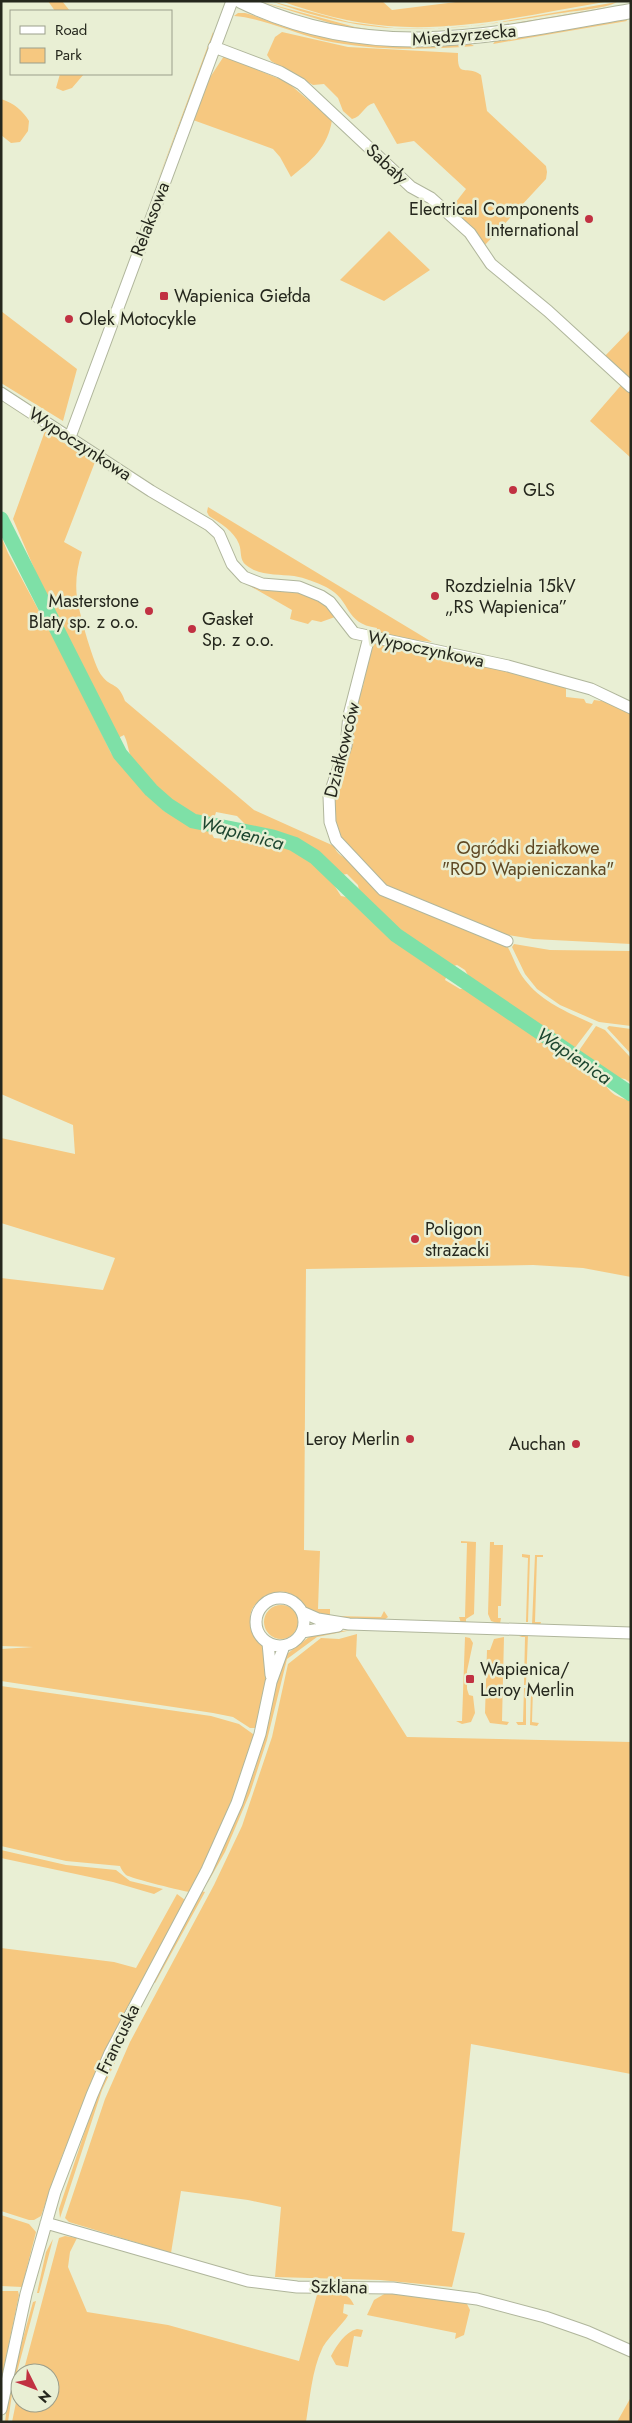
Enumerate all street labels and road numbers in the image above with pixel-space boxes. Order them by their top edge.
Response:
street label: Międzyrzecka [411,17,517,53]
street label: Sabały [360,138,414,190]
street label: Relaksowa [124,178,176,260]
street label: Wypoczynkowa [23,401,137,487]
street label: Wypoczynkowa [365,624,487,674]
street label: Działkowców [318,699,367,800]
street label: Francuska [90,2000,146,2078]
street label: Szklana [310,2274,368,2300]

